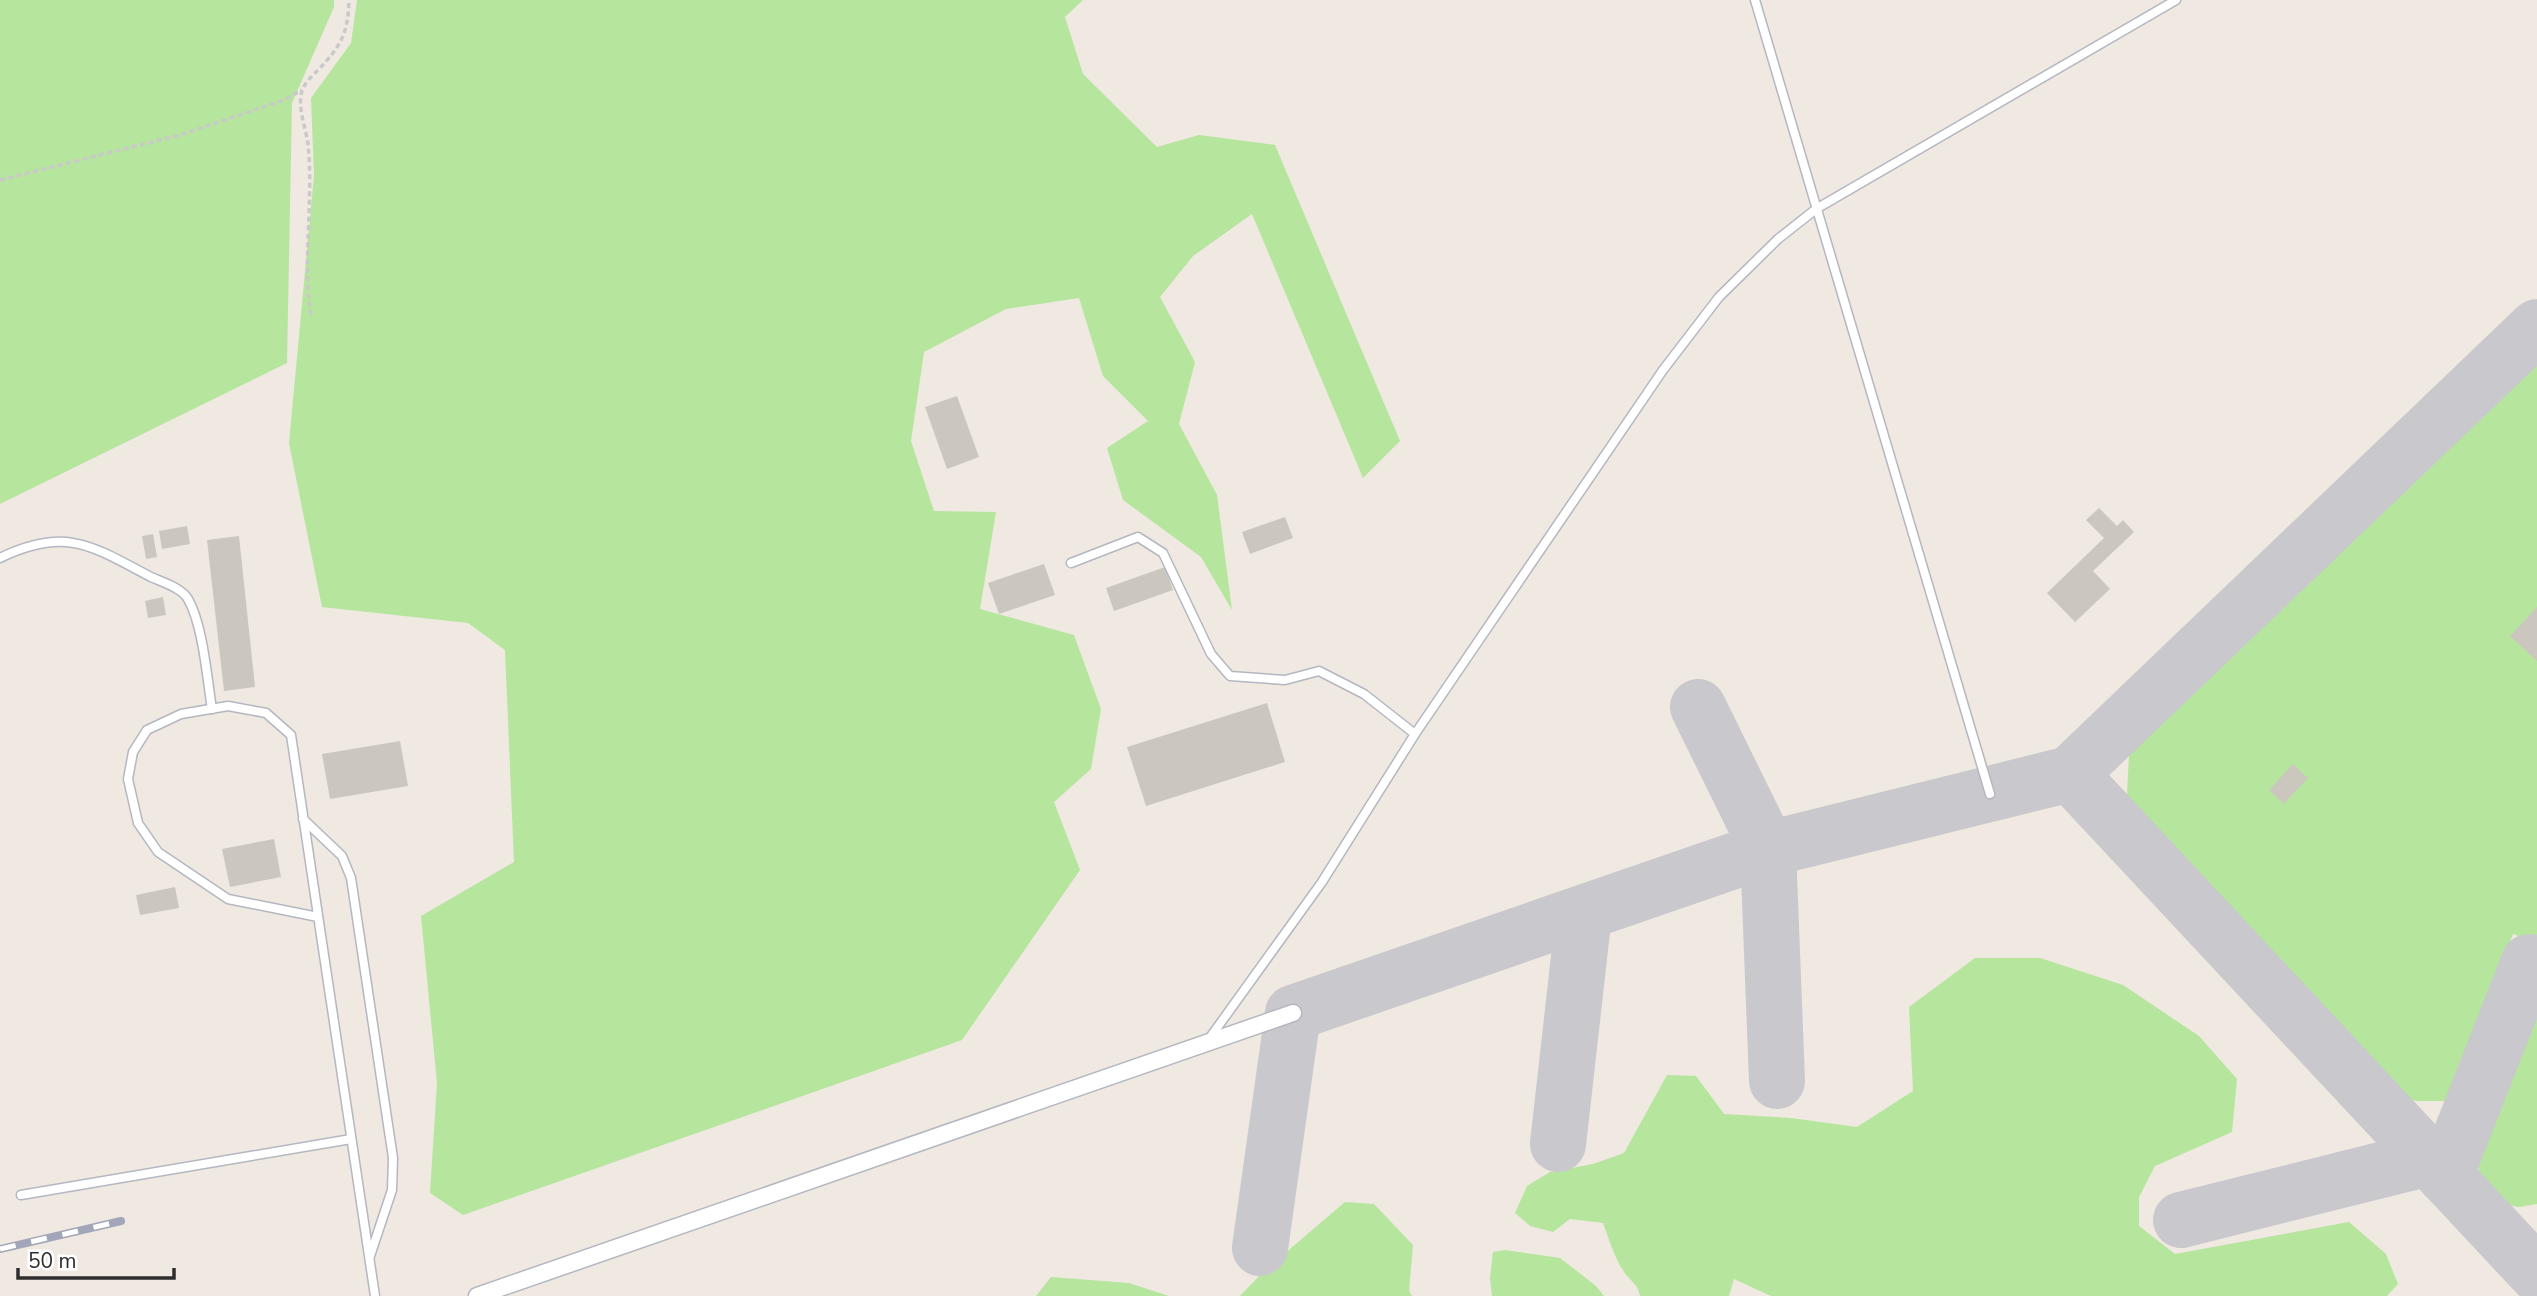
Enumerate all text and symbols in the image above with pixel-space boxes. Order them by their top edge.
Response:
scale bar [18,1236,173,1280]
text: 50 m [28,1247,77,1275]

